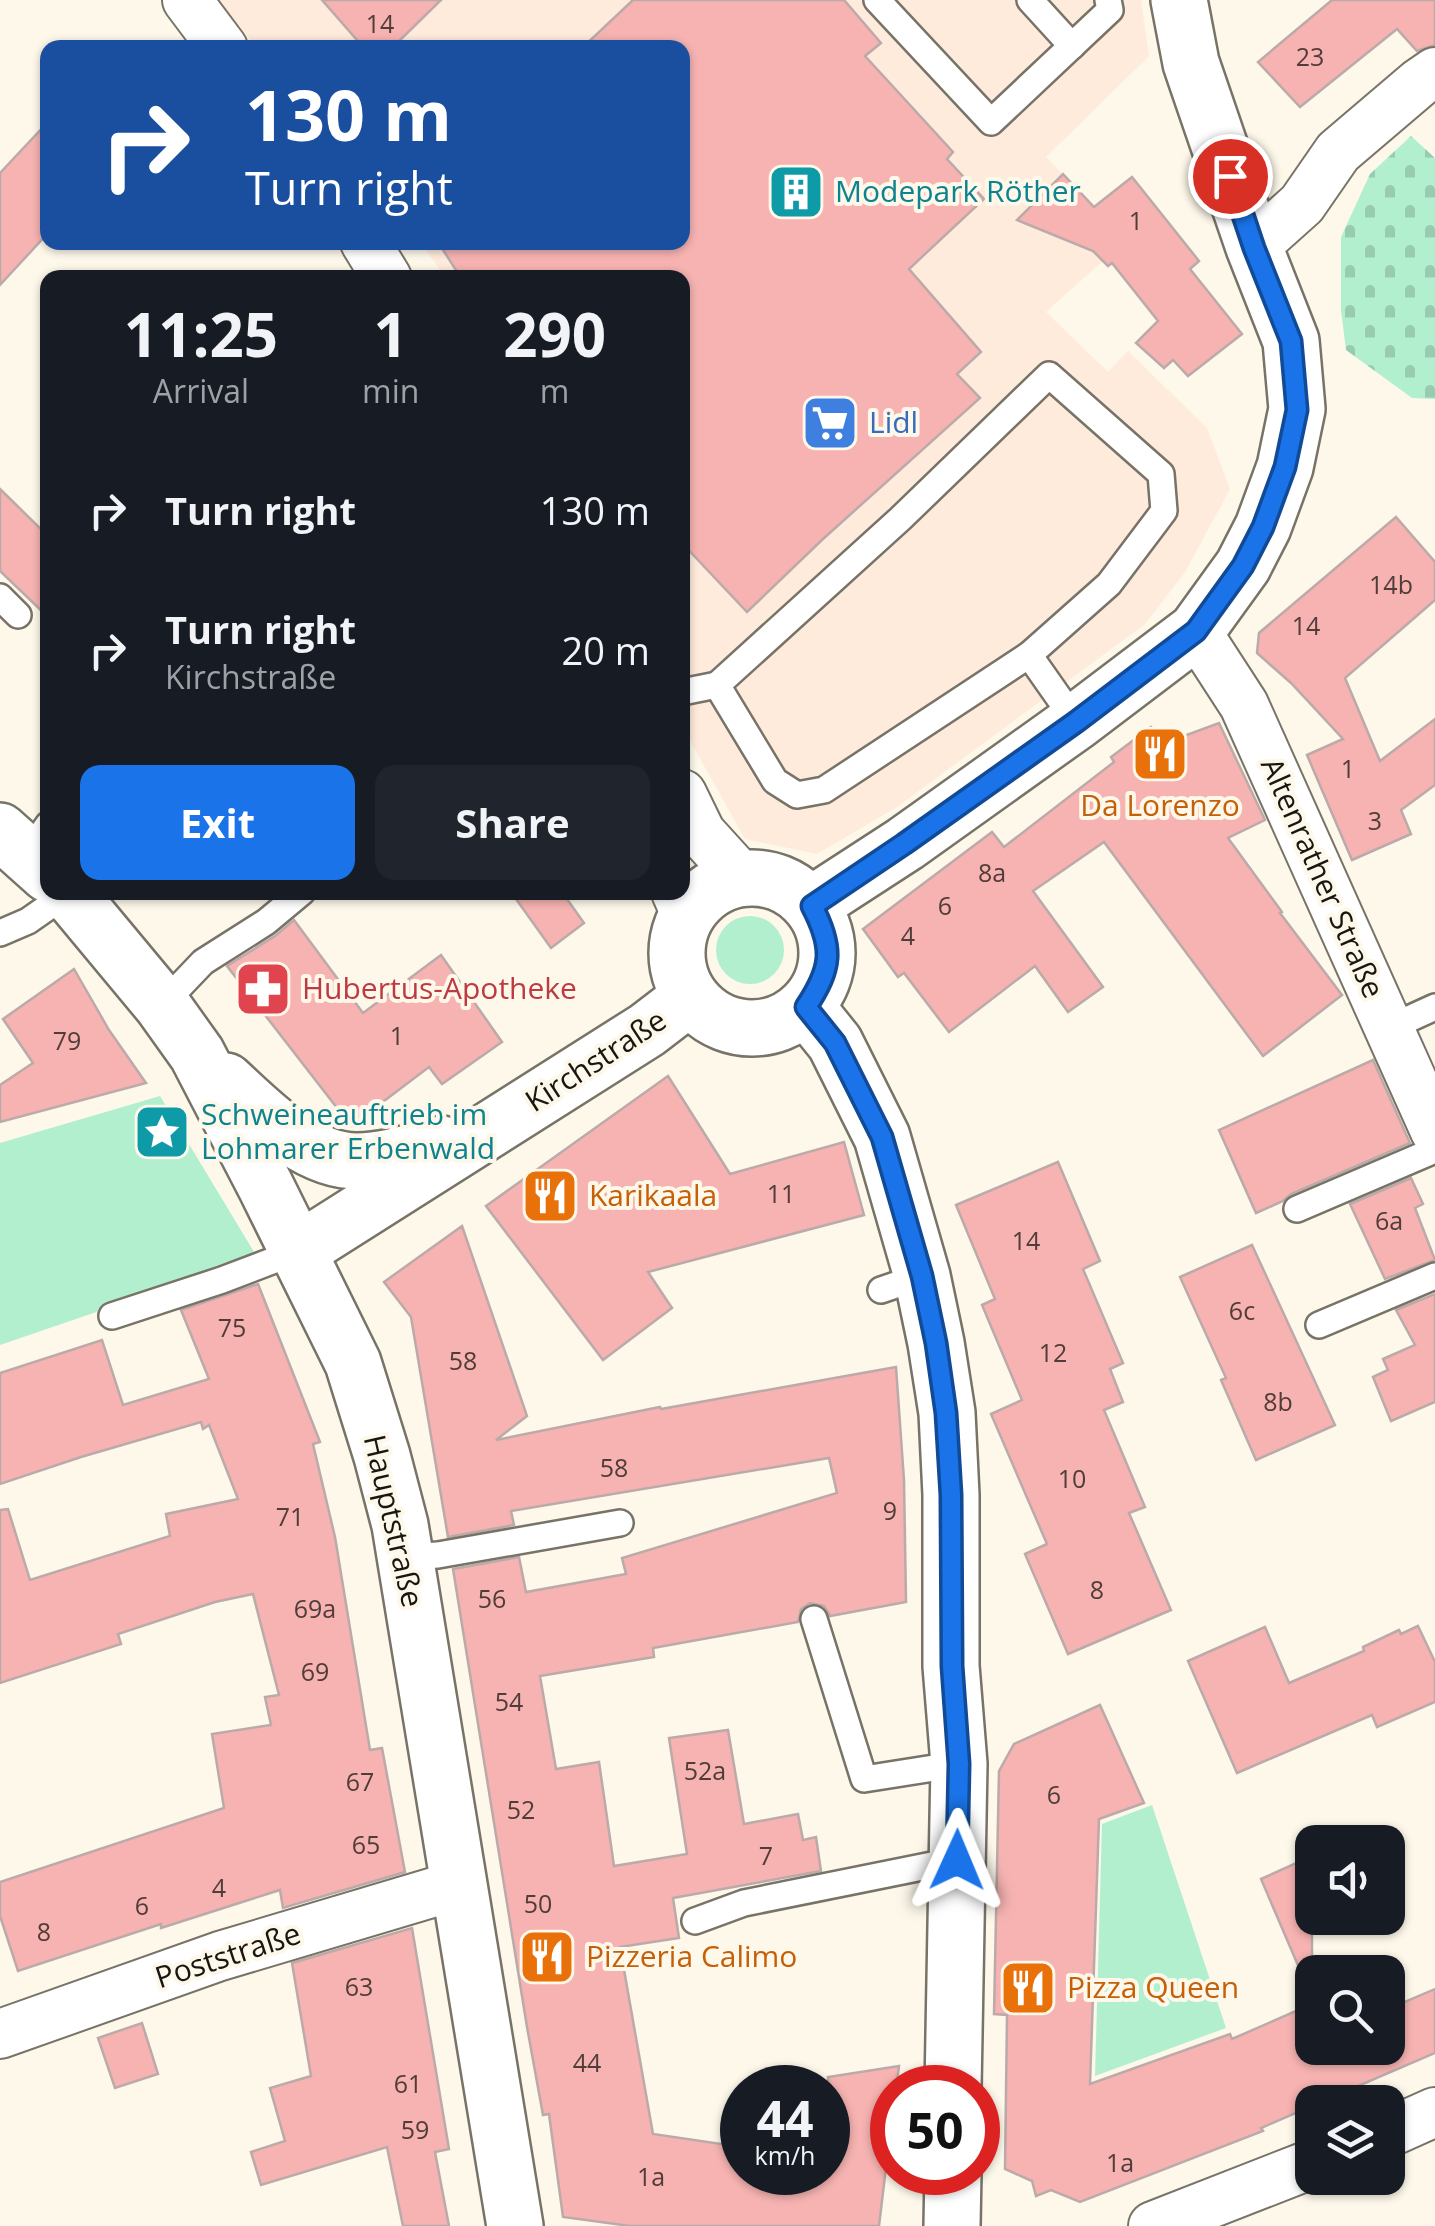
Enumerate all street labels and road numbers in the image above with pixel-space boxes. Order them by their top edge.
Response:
street label: Altenrather Straße [1252,751,1395,1004]
street label: Kirchstraße [517,999,674,1121]
street label: Hauptstraße [355,1430,434,1611]
street label: Poststraße [150,1912,305,1997]

